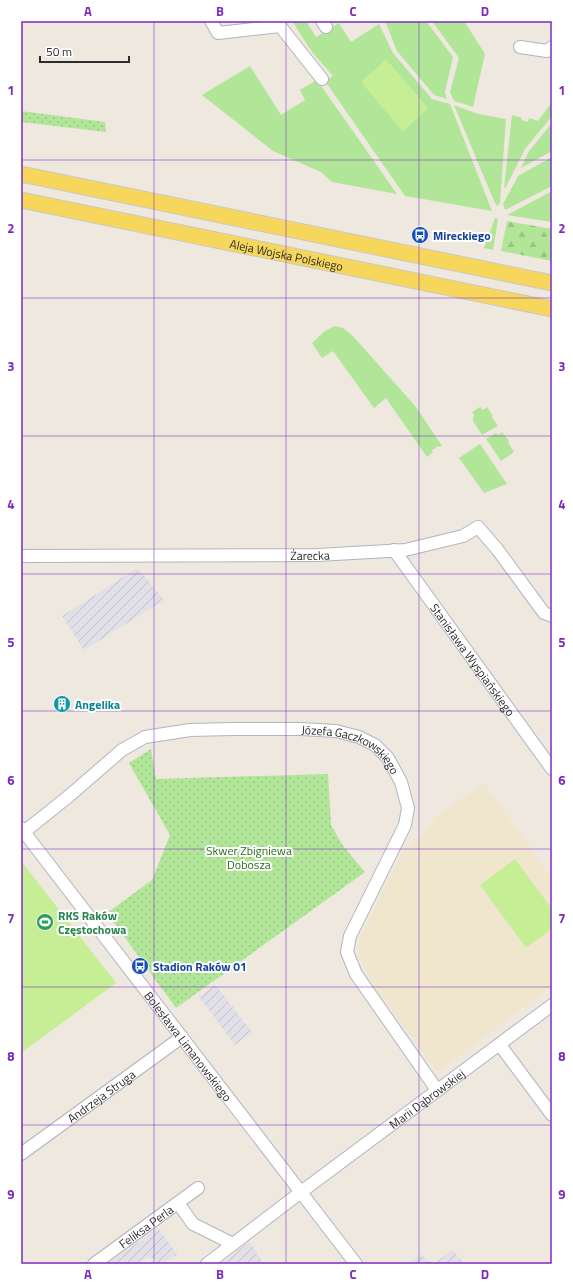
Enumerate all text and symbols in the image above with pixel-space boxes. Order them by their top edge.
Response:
text: A [84,1,92,21]
text: B [216,1,224,21]
text: C [349,1,357,21]
text: D [481,1,489,21]
scale bar [40,38,129,64]
text: 50 m [46,42,72,61]
text: 1 [7,80,15,100]
text: 1 [558,80,566,100]
text: 2 [7,218,15,238]
text: 2 [558,218,566,238]
bus stop icon: Mireckiego [410,225,430,245]
place label: Mireckiego [433,226,491,245]
street label: Aleja Wojska Polskiego [228,234,345,275]
text: 3 [7,356,15,376]
text: 3 [558,356,566,376]
text: 4 [7,494,15,514]
text: 4 [558,494,566,514]
street label: Żarecka [290,545,330,565]
street label: Stanisława Wyspiańskiego [426,599,520,720]
text: 5 [7,632,15,652]
text: 5 [558,632,566,652]
building icon: Angelika [52,694,72,714]
place label: Angelika [75,695,120,714]
street label: Józefa Gaczkowskiego [301,720,404,777]
text: 6 [7,770,15,790]
text: 6 [558,770,566,790]
park label: Skwer Zbigniewa Dobosza [206,841,292,874]
place label: RKS Raków Częstochowa [58,906,126,939]
text: 7 [7,908,15,928]
text: 7 [558,908,566,928]
sports icon: RKS Raków Częstochowa [35,912,55,932]
bus stop icon: Stadion Raków 01 [130,956,150,976]
place label: Stadion Raków 01 [153,957,247,976]
street label: Bolesława Limanowskiego [140,987,237,1105]
text: 8 [7,1046,15,1066]
text: 8 [558,1046,566,1066]
street label: Marii Dąbrowskiej [385,1064,468,1133]
street label: Andrzeja Struga [63,1065,139,1127]
text: 9 [7,1184,15,1204]
text: 9 [558,1184,566,1204]
street label: Feliksa Perla [114,1200,177,1253]
text: A [84,1264,92,1284]
text: B [216,1264,224,1284]
text: C [349,1264,357,1284]
text: D [481,1264,489,1284]

